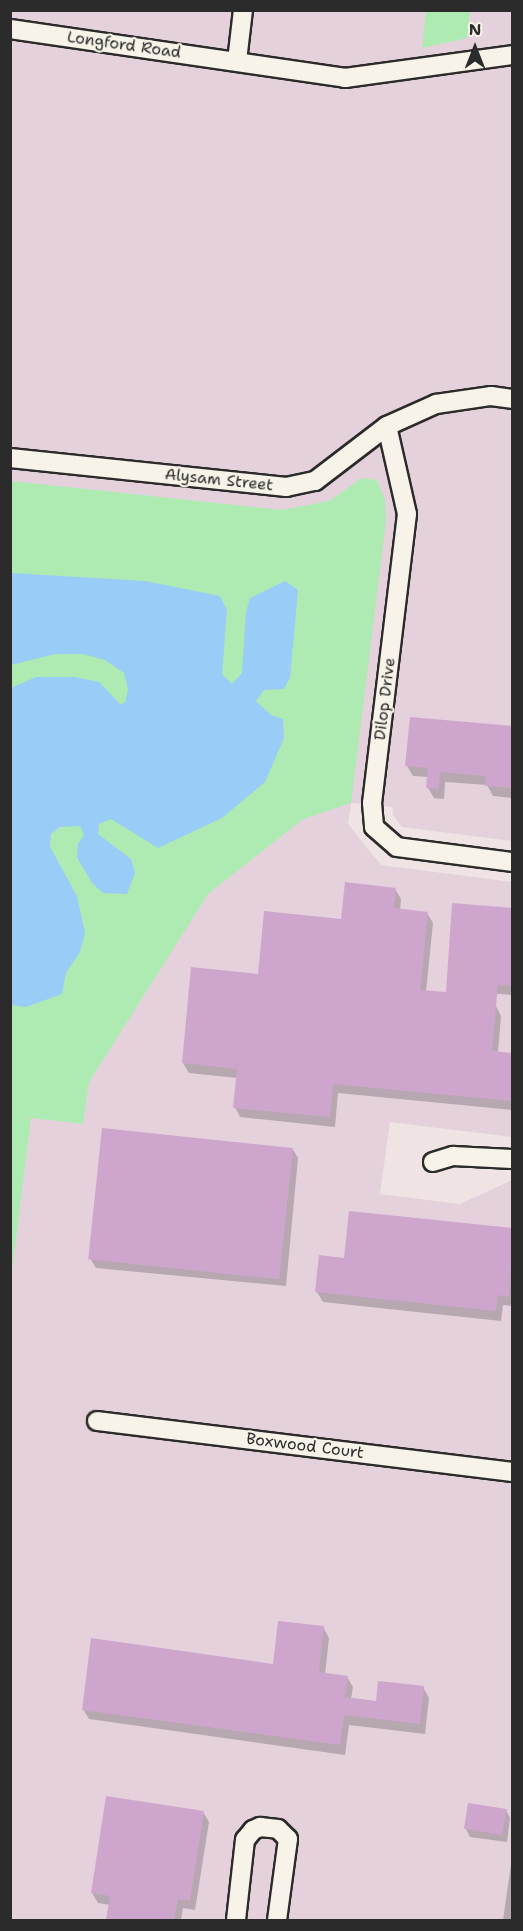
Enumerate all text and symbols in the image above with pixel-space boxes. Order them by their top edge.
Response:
north arrow [445,18,505,78]
text: N [469,19,481,40]
street label: Longford Road [66,27,182,63]
street label: Alysam Street [164,465,274,495]
street label: Dilop Drive [370,657,400,741]
street label: Boxwood Court [245,1429,365,1463]

